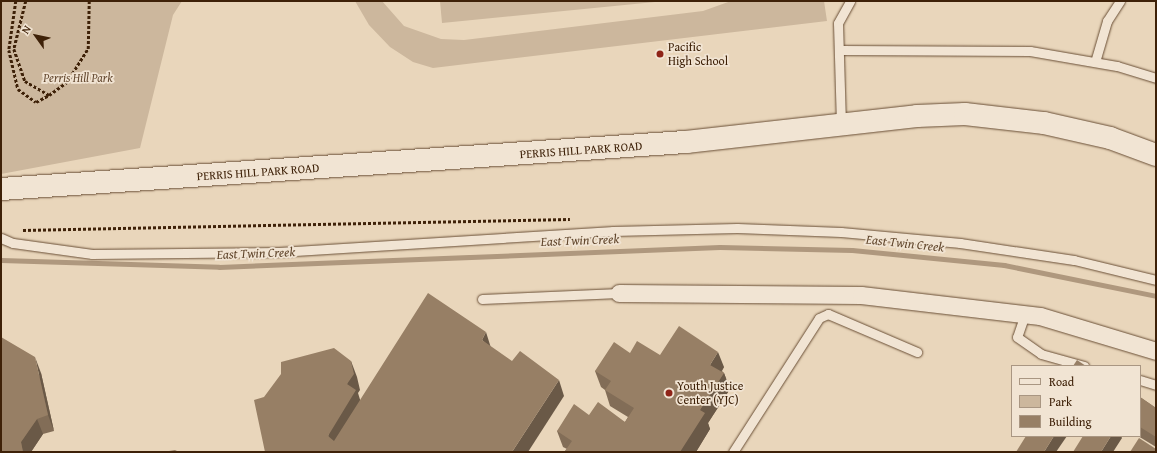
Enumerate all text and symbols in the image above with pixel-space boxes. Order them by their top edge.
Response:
north arrow [16,16,56,56]
text: N [17,22,35,37]
place label: Pacific High School [668,40,728,68]
marker: Pacific High School [655,49,665,59]
park label: Perris Hill Park [43,71,113,85]
street label: PERRIS HILL PARK ROAD [519,139,643,161]
street label: PERRIS HILL PARK ROAD [196,161,320,183]
water label: East Twin Creek [540,232,620,250]
water label: East Twin Creek [865,232,945,256]
water label: East Twin Creek [216,245,296,263]
legend [1011,365,1141,437]
text: Road [1049,373,1074,390]
place label: Youth Justice Center (YJC) [677,379,743,407]
marker: Youth Justice Center (YJC) [664,388,674,398]
text: Park [1049,393,1072,410]
text: Building [1049,413,1092,430]

